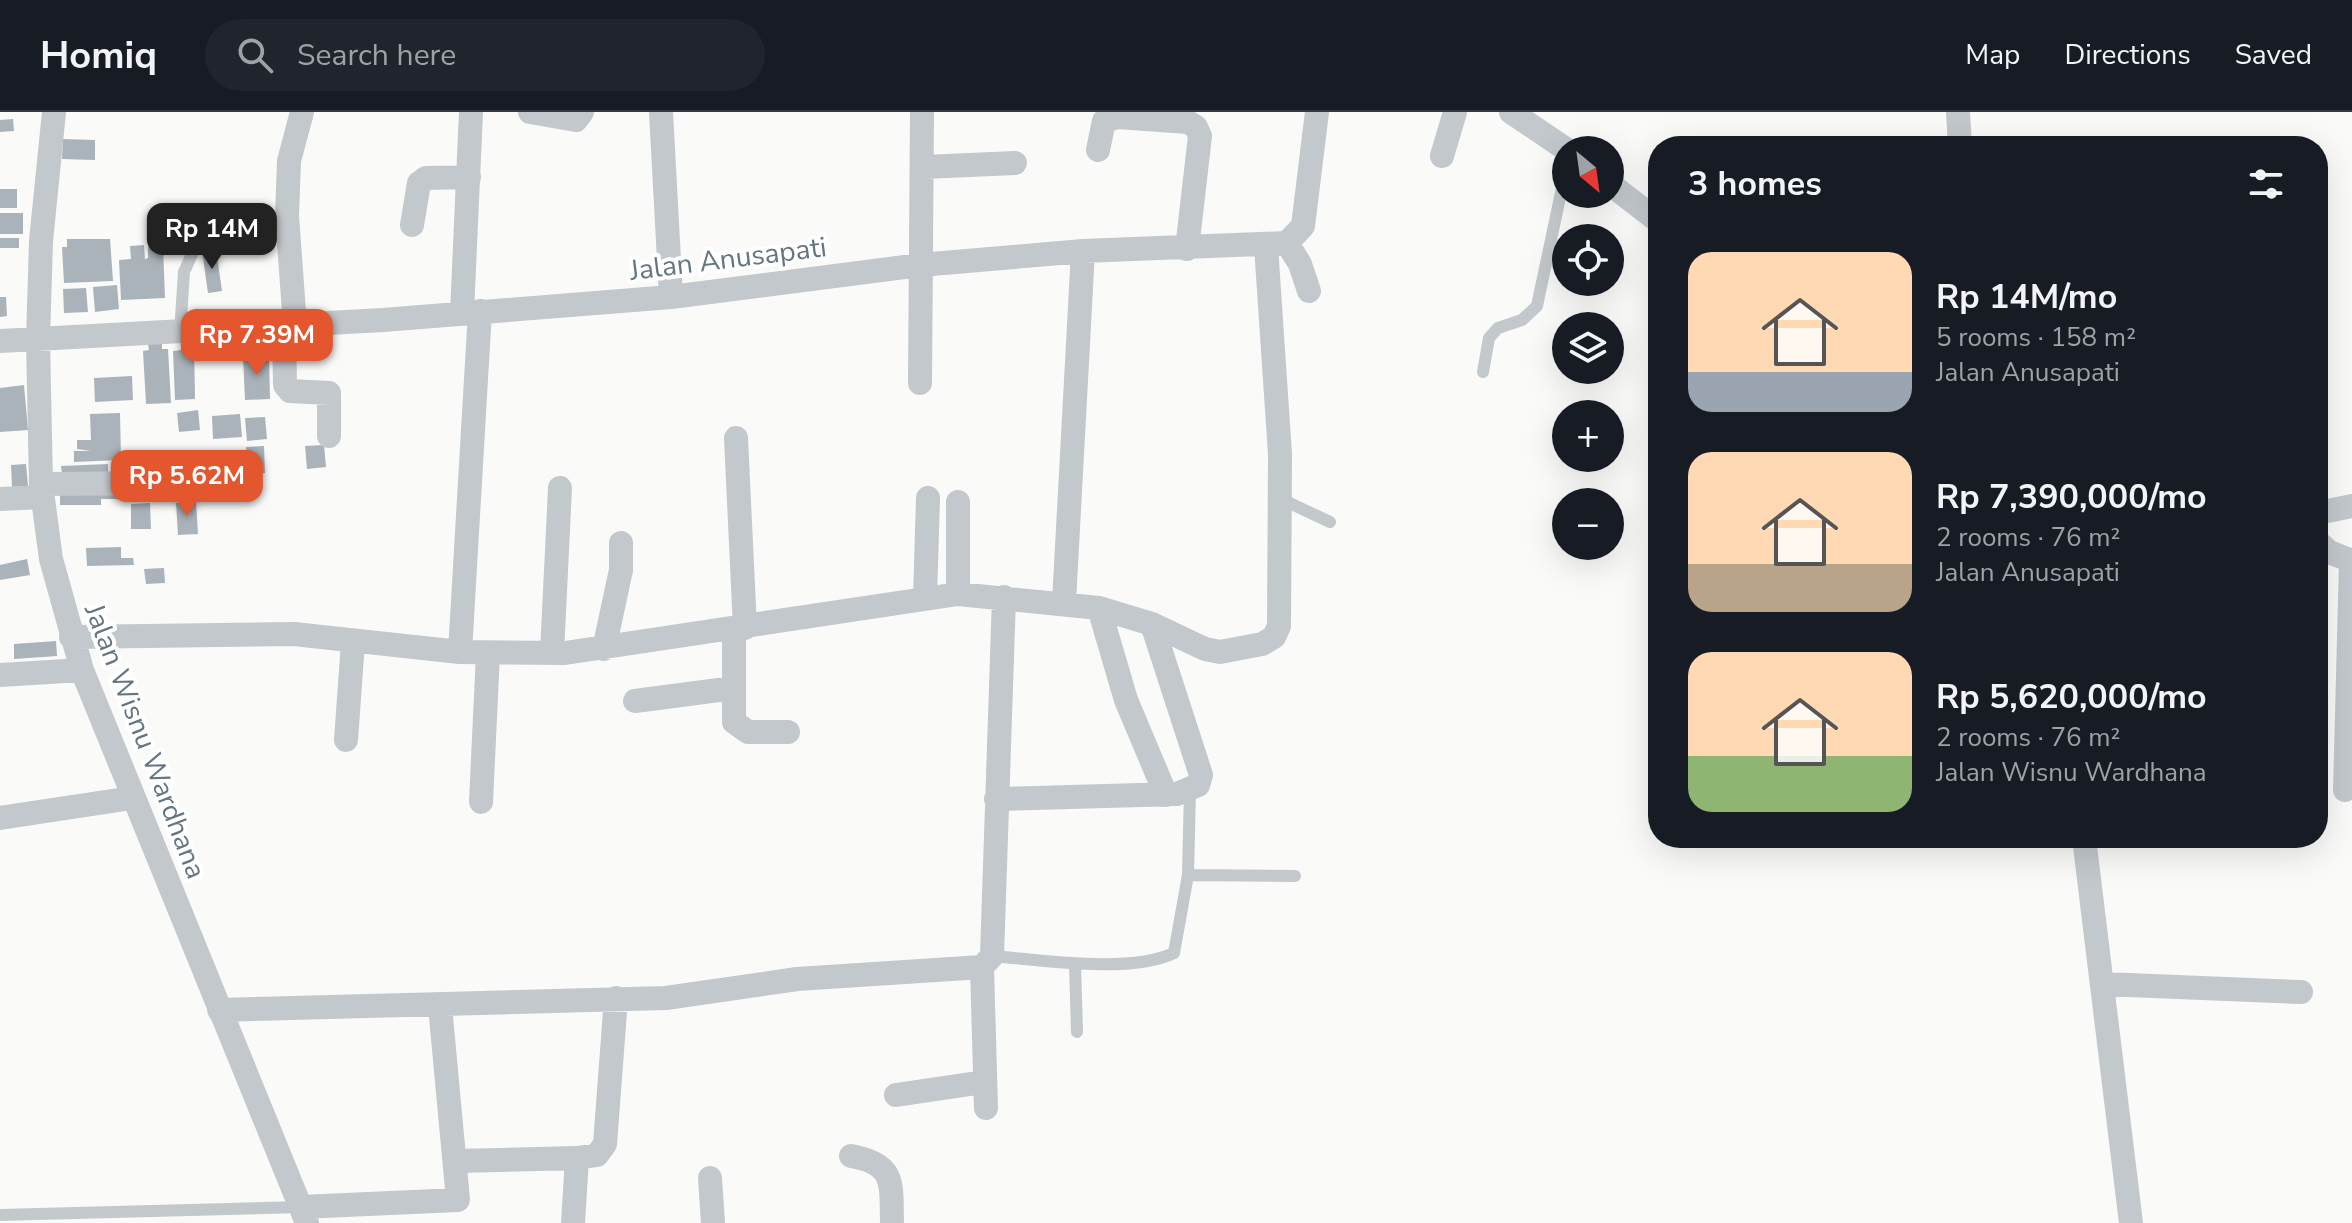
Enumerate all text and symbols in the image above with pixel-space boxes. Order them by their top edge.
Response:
search box [205,19,765,91]
text: Homiq [40,30,157,81]
icon: search [233,33,277,77]
text: Search here [297,35,456,76]
text: Map [1965,36,2020,74]
text: Directions [2064,36,2191,74]
text: Saved [2235,36,2312,74]
north arrow [1552,136,1624,208]
map controls [1552,136,1624,560]
text: 3 homes [1688,161,1822,207]
icon: filters [2244,162,2288,206]
pin: Rp 14M [147,203,277,271]
text: Rp 14M [165,211,259,246]
button: locate [1552,224,1624,296]
street label: Jalan Anusapati [627,228,829,290]
text: Rp 14M/mo [1936,274,2117,320]
icon: home [1752,284,1848,380]
pin: Rp 7.39M [174,309,340,377]
button: layers [1552,312,1624,384]
text: Rp 7.39M [199,317,315,352]
text: 5 rooms · 158 m² [1936,320,2136,355]
text: Jalan Anusapati [1936,355,2120,390]
button: + [1552,400,1624,472]
pin: Rp 5.62M [104,450,270,518]
text: Rp 5.62M [129,458,245,493]
text: Rp 7,390,000/mo [1936,474,2207,520]
icon: home [1752,484,1848,580]
button: − [1552,488,1624,560]
text: 2 rooms · 76 m² [1936,520,2120,555]
text: Jalan Anusapati [1936,555,2120,590]
street label: Jalan Wisnu Wardhana [75,598,215,884]
text: Rp 5,620,000/mo [1936,674,2207,720]
icon: home [1752,684,1848,780]
text: 2 rooms · 76 m² [1936,720,2120,755]
text: Jalan Wisnu Wardhana [1936,755,2207,790]

